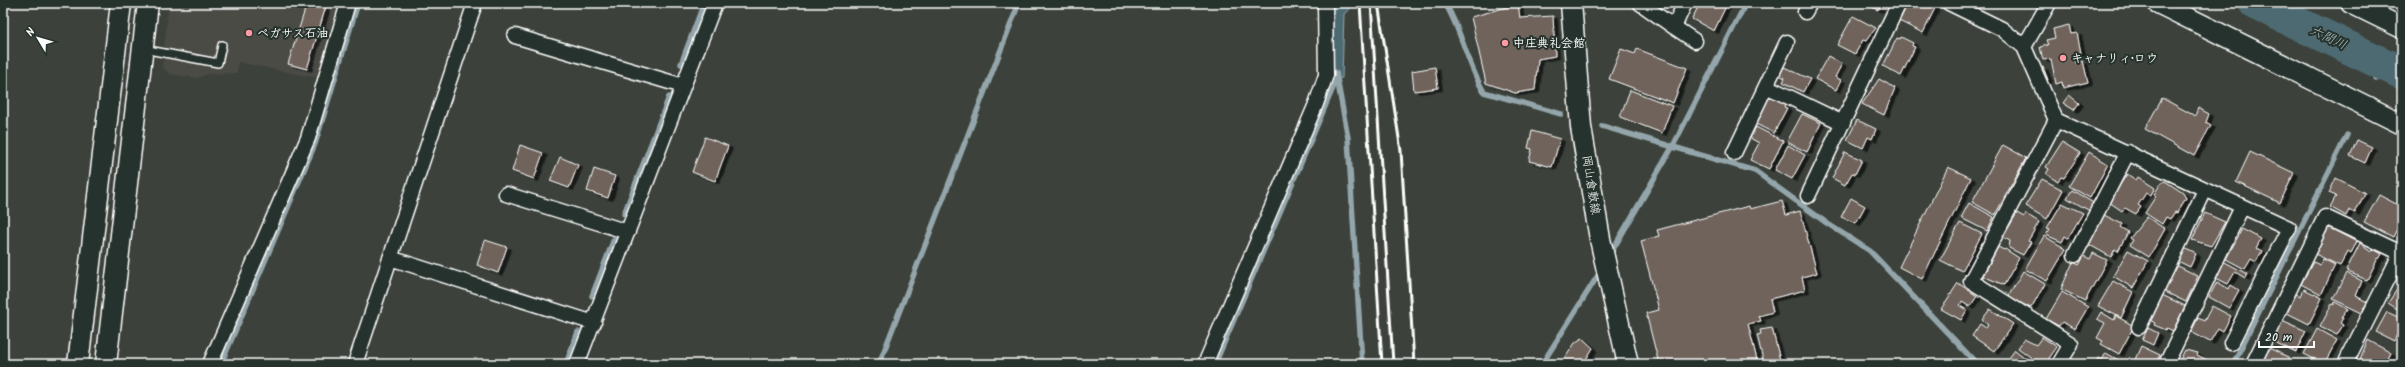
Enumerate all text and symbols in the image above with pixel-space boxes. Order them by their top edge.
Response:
north arrow [18,18,58,58]
water label: 六間川 [2306,20,2350,56]
text: N [22,24,40,41]
place label: ペガサス石油 [257,24,329,43]
marker: ペガサス石油 [244,28,254,38]
place label: 中庄典礼会館 [1513,34,1585,53]
marker: 中庄典礼会館 [1500,38,1510,48]
place label: キャナリィ·ロウ [2071,49,2158,68]
marker: キャナリィ·ロウ [2058,53,2068,63]
street label: 岡山倉敷線 [1577,154,1605,216]
scale bar [2259,323,2314,349]
text: 20 m [2265,328,2293,347]

